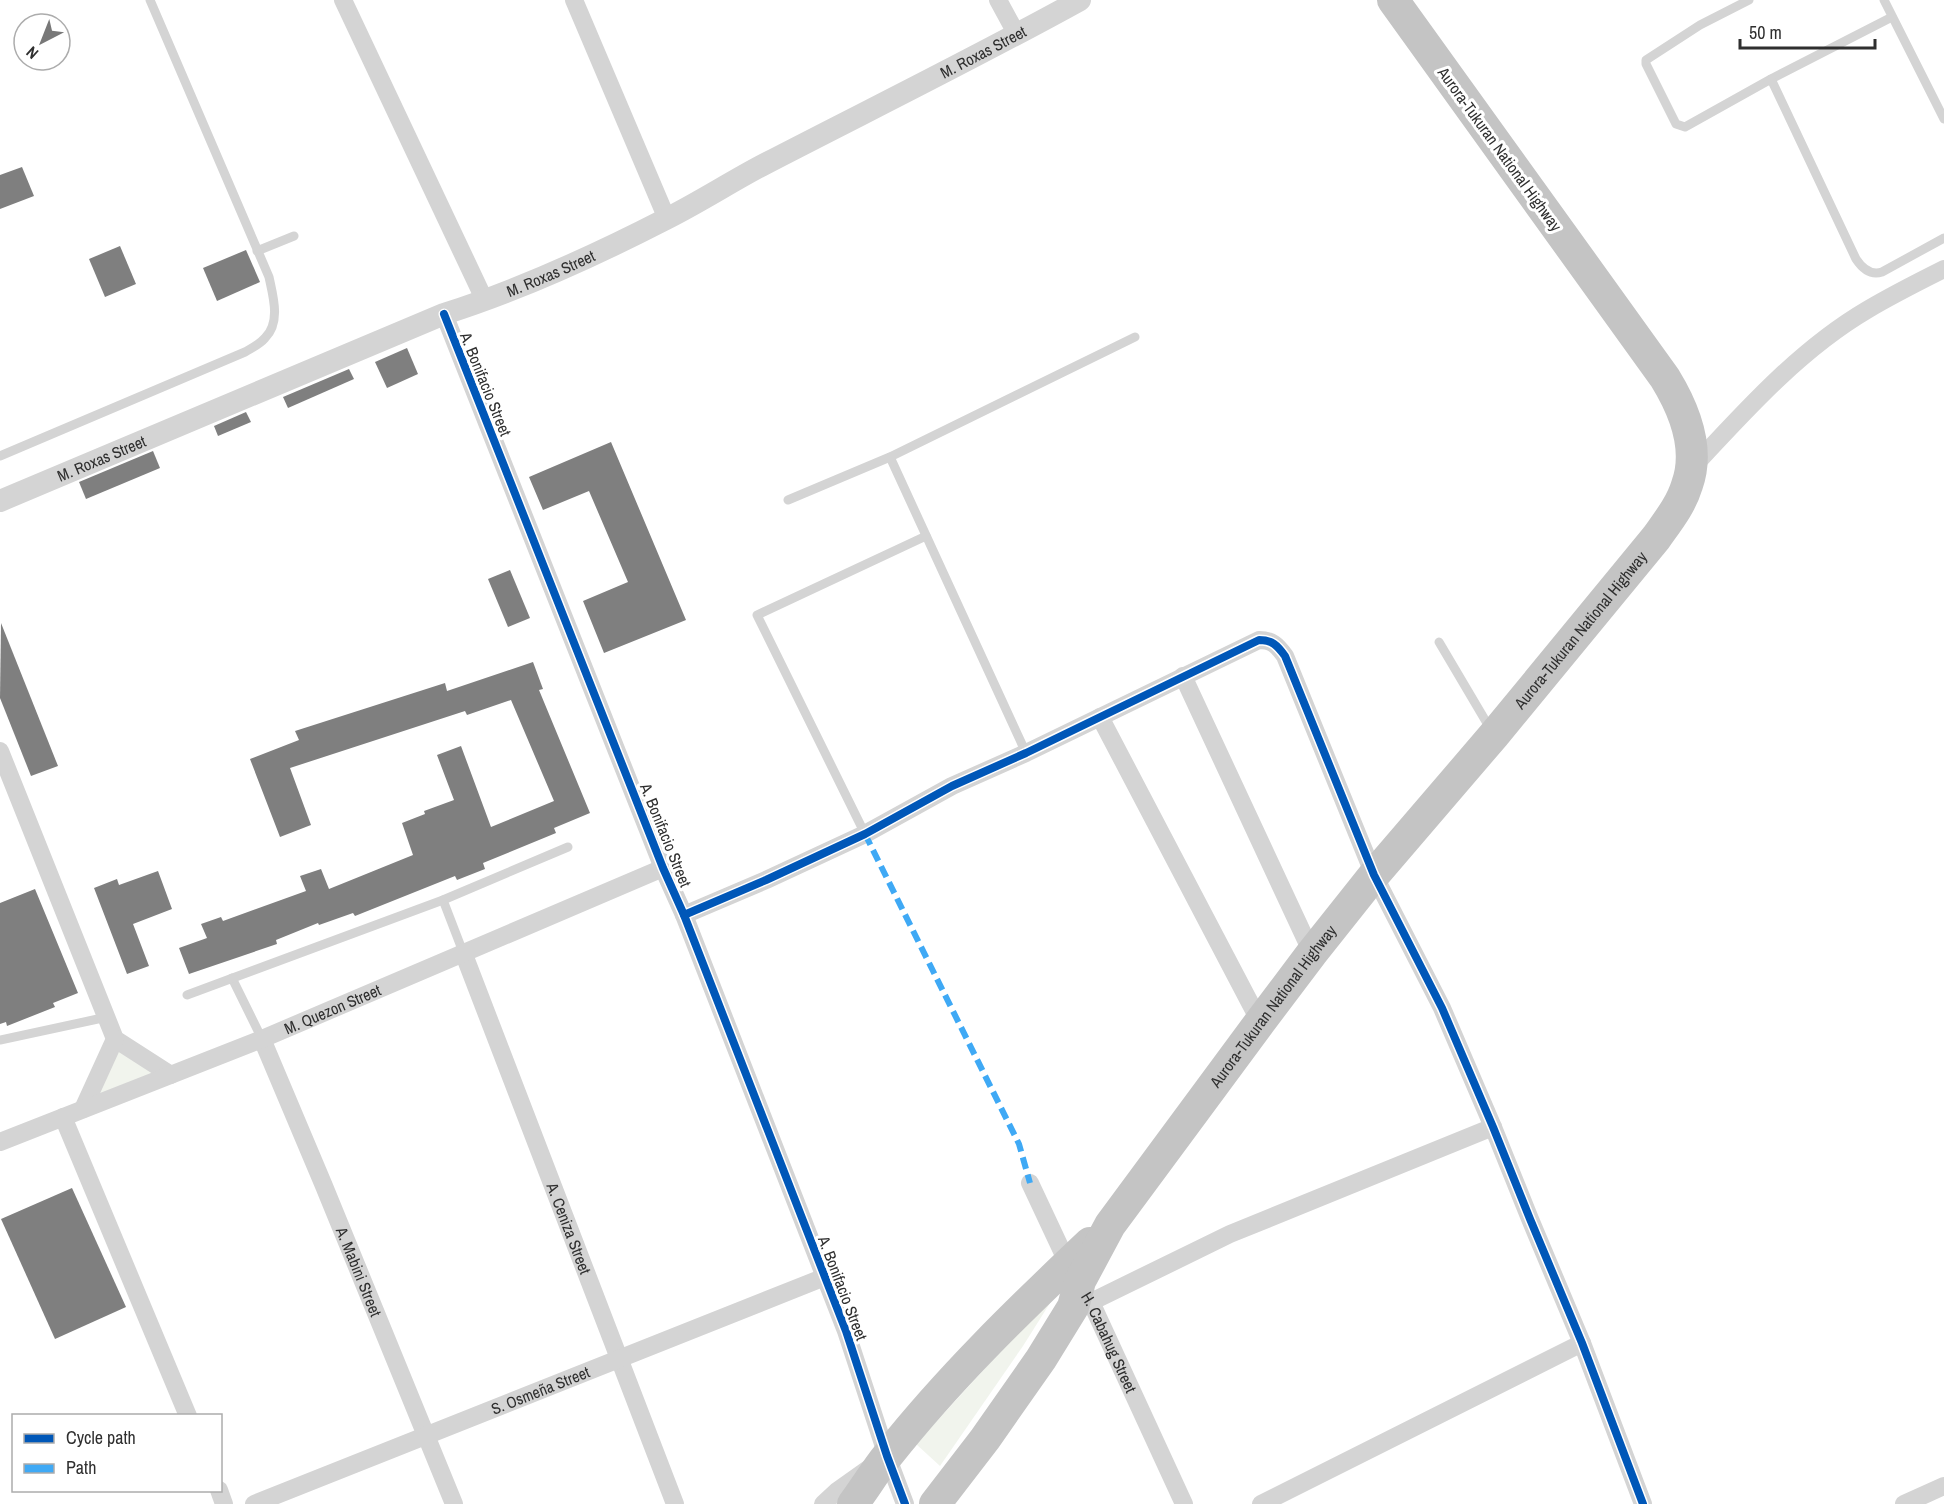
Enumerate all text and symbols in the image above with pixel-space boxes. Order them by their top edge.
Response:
north arrow [12,12,72,72]
scale bar [1740,12,1875,50]
street label: M. Roxas Street [936,20,1030,83]
text: 50 m [1749,20,1782,45]
text: N [21,42,43,64]
street label: Aurora-Tukuran National Highway [1432,62,1567,236]
street label: M. Roxas Street [503,244,599,302]
street label: A. Bonifacio Street [455,328,517,440]
street label: M. Roxas Street [54,430,149,487]
street label: Aurora-Tukuran National Highway [1508,546,1652,714]
street label: A. Bonifacio Street [635,779,697,891]
street label: Aurora-Tukuran National Highway [1204,920,1341,1093]
street label: M. Quezon Street [281,979,384,1039]
street label: A. Ceniza Street [541,1178,597,1278]
street label: A. Mabini Street [330,1223,387,1320]
street label: A. Bonifacio Street [813,1232,873,1344]
street label: H. Cabahug Street [1076,1288,1142,1396]
street label: S. Osmeña Street [488,1361,593,1420]
legend [12,1414,222,1492]
text: Cycle path [66,1425,136,1450]
text: Path [66,1455,96,1480]

